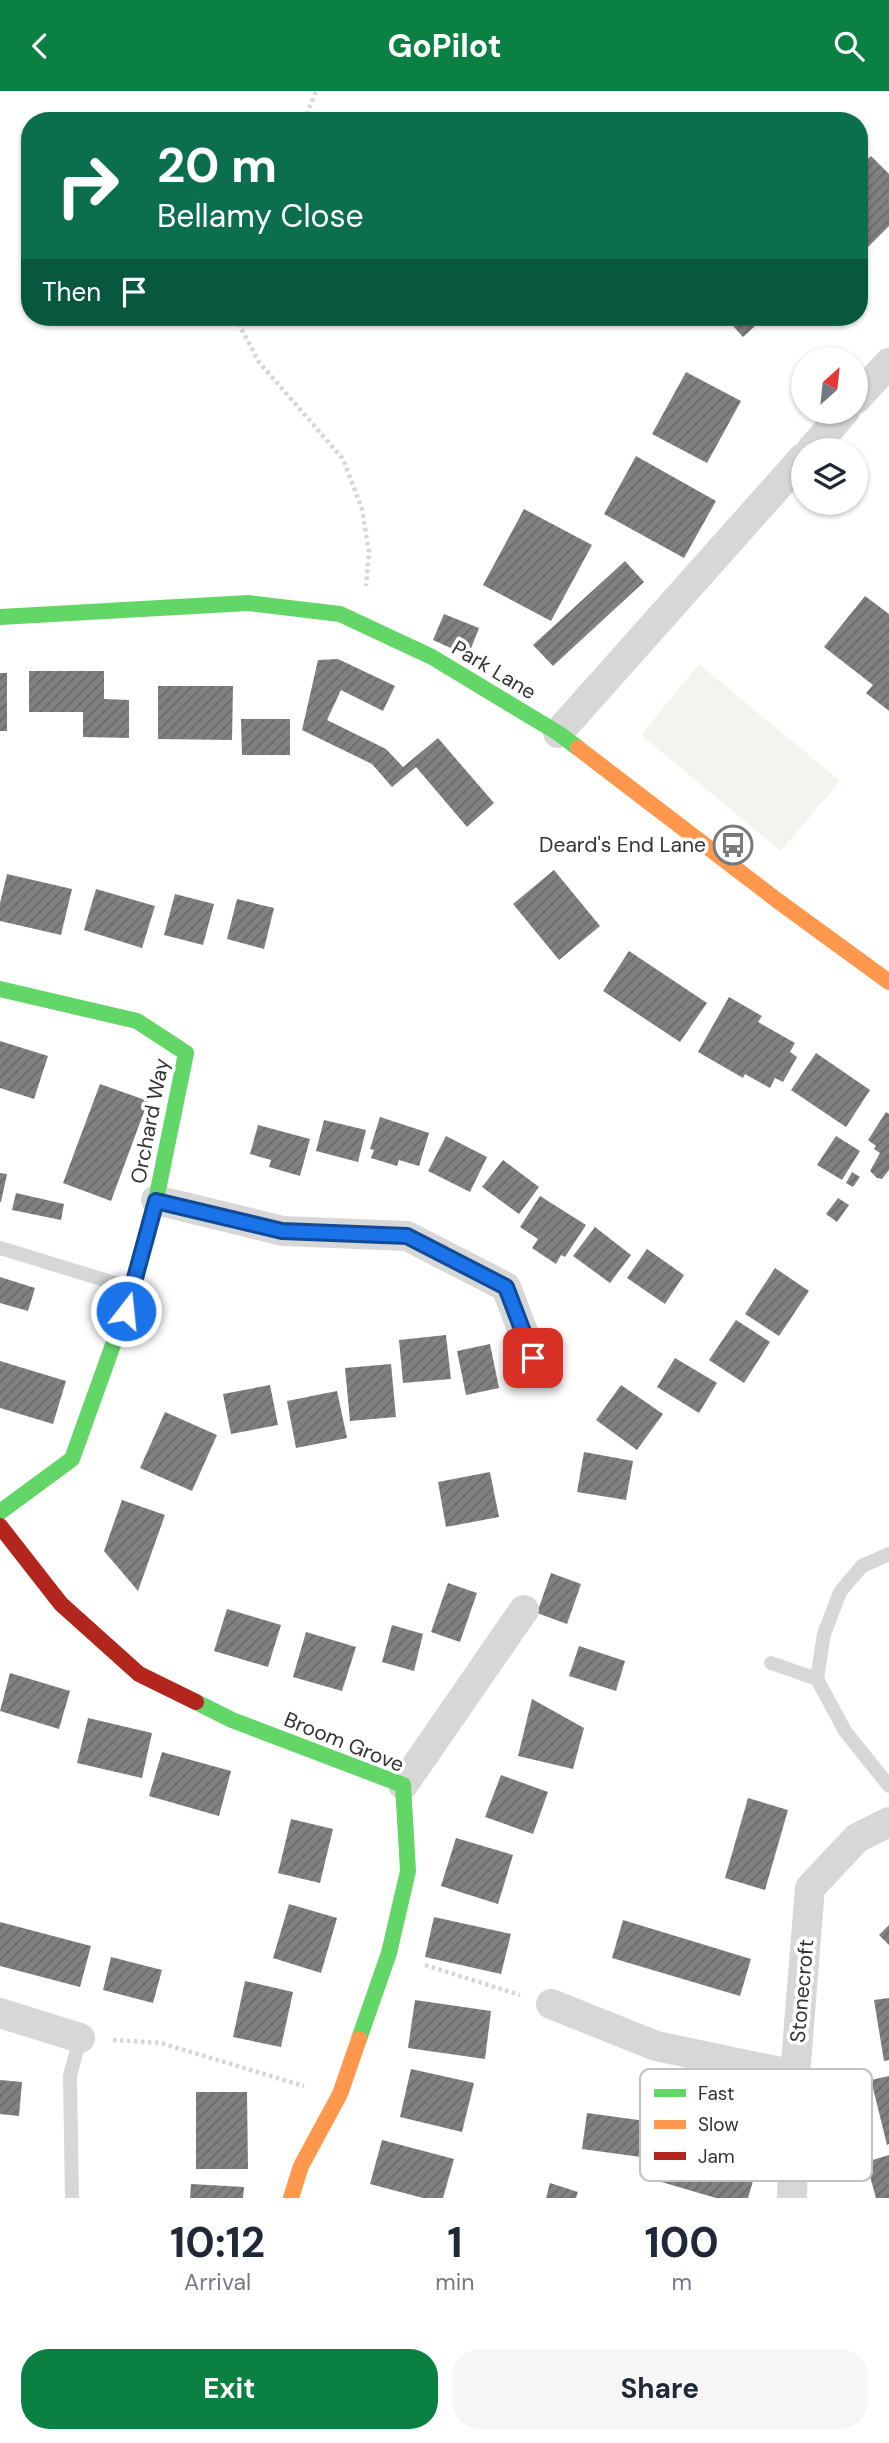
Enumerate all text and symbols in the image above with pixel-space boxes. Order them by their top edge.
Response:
text: GoPilot [387,25,502,67]
icon: back [21,27,59,65]
icon: search [830,27,868,65]
text: 20 m [157,133,277,197]
icon: right [42,140,133,231]
text: Bellamy Close [157,195,364,237]
icon: arrive [115,273,153,311]
text: Then [42,275,101,309]
north arrow [791,347,868,423]
map controls [791,347,868,515]
button: layers [791,438,868,515]
street label: Park Lane [447,634,541,706]
bus stop icon: Deard's End Lane [712,824,754,866]
place label: Deard's End Lane [539,831,706,859]
street label: Orchard Way [124,1056,176,1186]
position arrow [89,1274,163,1348]
pin [503,1328,563,1388]
icon: arrive [514,1339,552,1377]
street label: Broom Grove [280,1705,408,1779]
street label: Stonecroft [784,1938,820,2044]
legend [640,2069,872,2181]
text: Fast [698,2081,734,2106]
text: Slow [698,2112,739,2137]
text: Jam [698,2144,735,2169]
text: 10:12 [170,2215,265,2270]
text: 1 [447,2215,462,2270]
text: 100 [644,2215,719,2270]
text: Arrival [184,2267,251,2297]
text: min [435,2267,474,2297]
text: m [671,2267,692,2297]
button: Exit [21,2349,438,2429]
button: Share [452,2349,868,2429]

